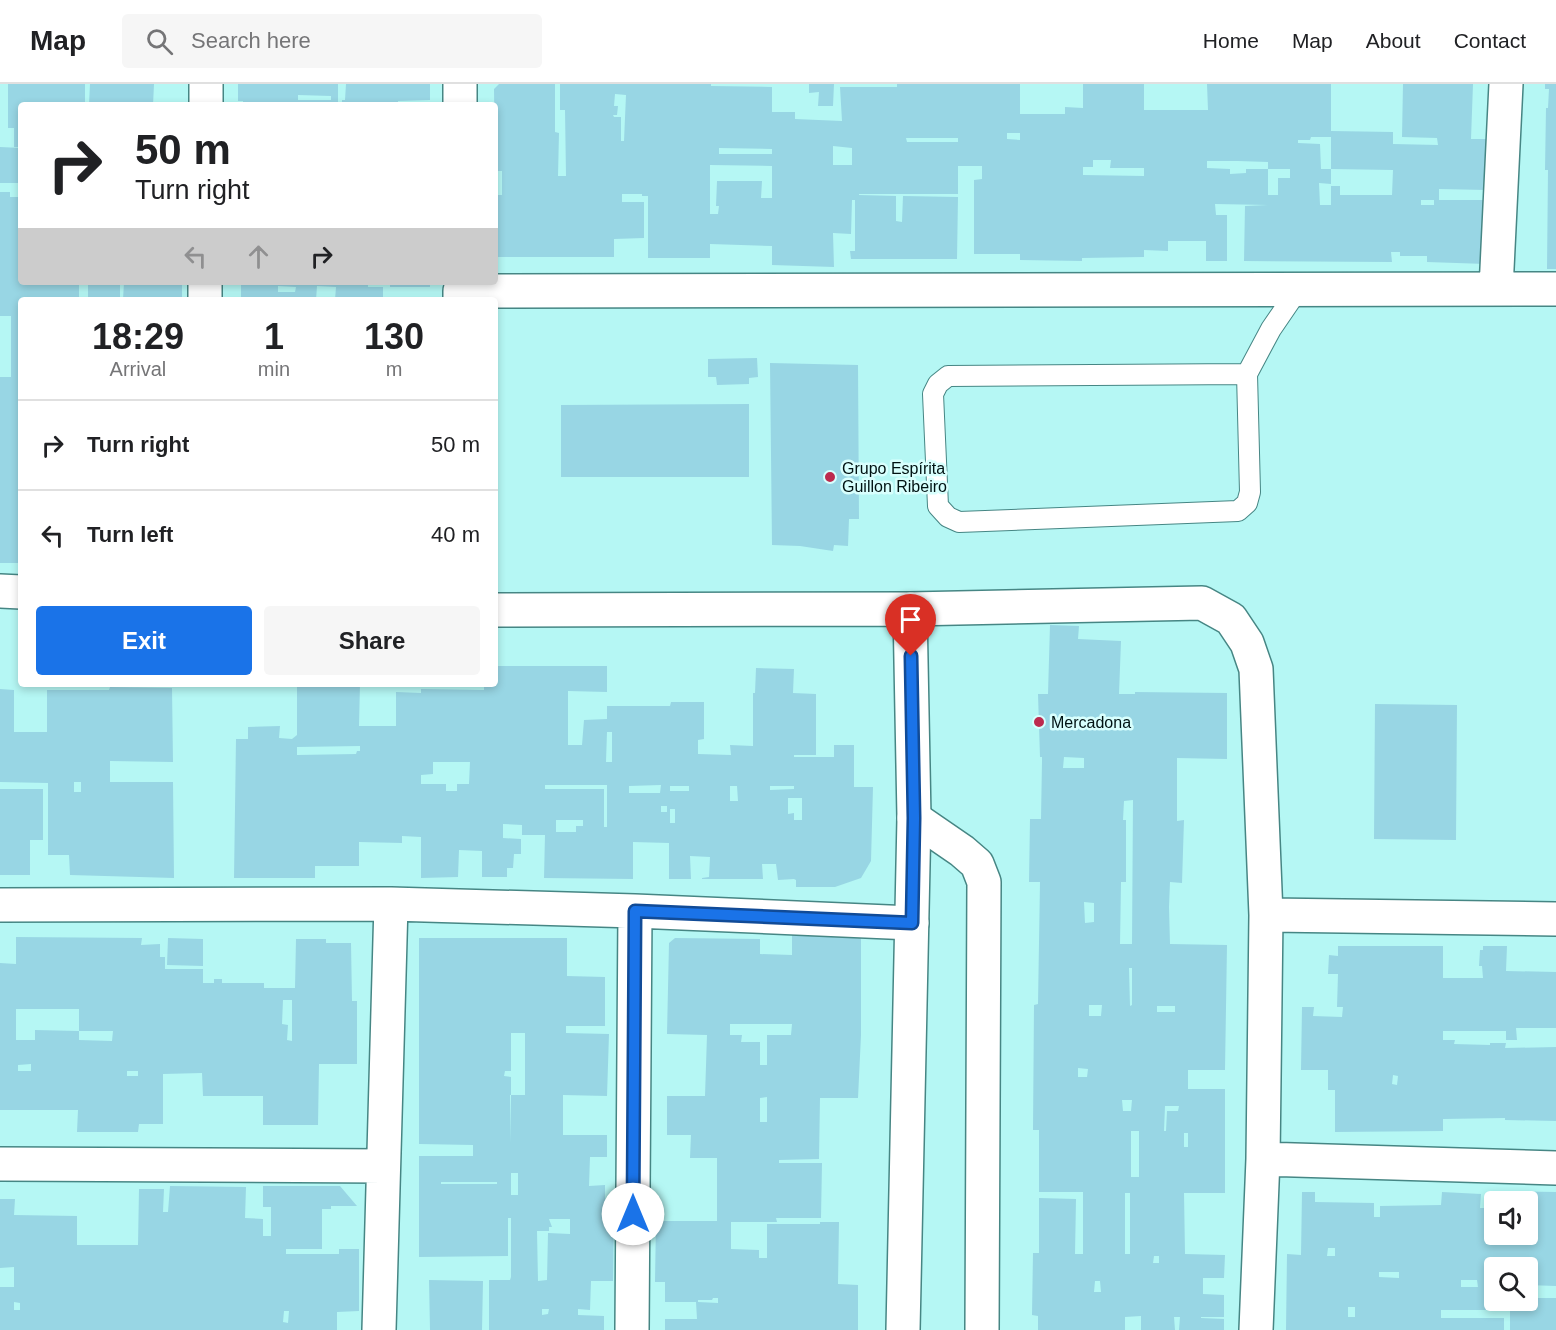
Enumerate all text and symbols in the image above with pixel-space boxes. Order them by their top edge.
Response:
search box [122,14,542,68]
text: Map [30,25,86,56]
icon: search [143,25,176,58]
text: Search here [191,28,311,53]
text: Home [1203,29,1259,52]
text: Map [1292,29,1333,52]
text: About [1366,29,1421,52]
text: Contact [1454,29,1526,52]
icon: right [36,126,114,204]
text: 50 m [135,126,231,173]
text: Turn right [135,175,250,205]
icon: left [179,240,212,273]
icon: ahead [242,240,275,273]
icon: right [305,240,338,273]
text: 18:29 [92,316,184,357]
text: 1 [264,316,284,357]
text: 130 [364,316,424,357]
text: Arrival [110,358,166,380]
text: min [258,358,290,380]
text: m [386,358,402,380]
icon: right [36,429,69,462]
text: Turn right [87,432,189,457]
text: 50 m [431,432,480,457]
place label: Grupo Espírita Guillon Ribeiro [842,460,947,495]
marker: Grupo Espírita Guillon Ribeiro [823,470,837,484]
icon: left [36,519,69,552]
text: Turn left [87,522,173,547]
text: 40 m [431,522,480,547]
pin [885,594,936,656]
icon: arrive [894,603,927,636]
button: Exit [36,606,252,675]
button: Share [264,606,480,675]
place label: Mercadona [1051,714,1131,731]
marker: Mercadona [1032,715,1046,729]
position arrow [601,1182,665,1246]
map controls [1484,1191,1538,1311]
button: sound [1484,1191,1538,1245]
button: search [1484,1257,1538,1311]

